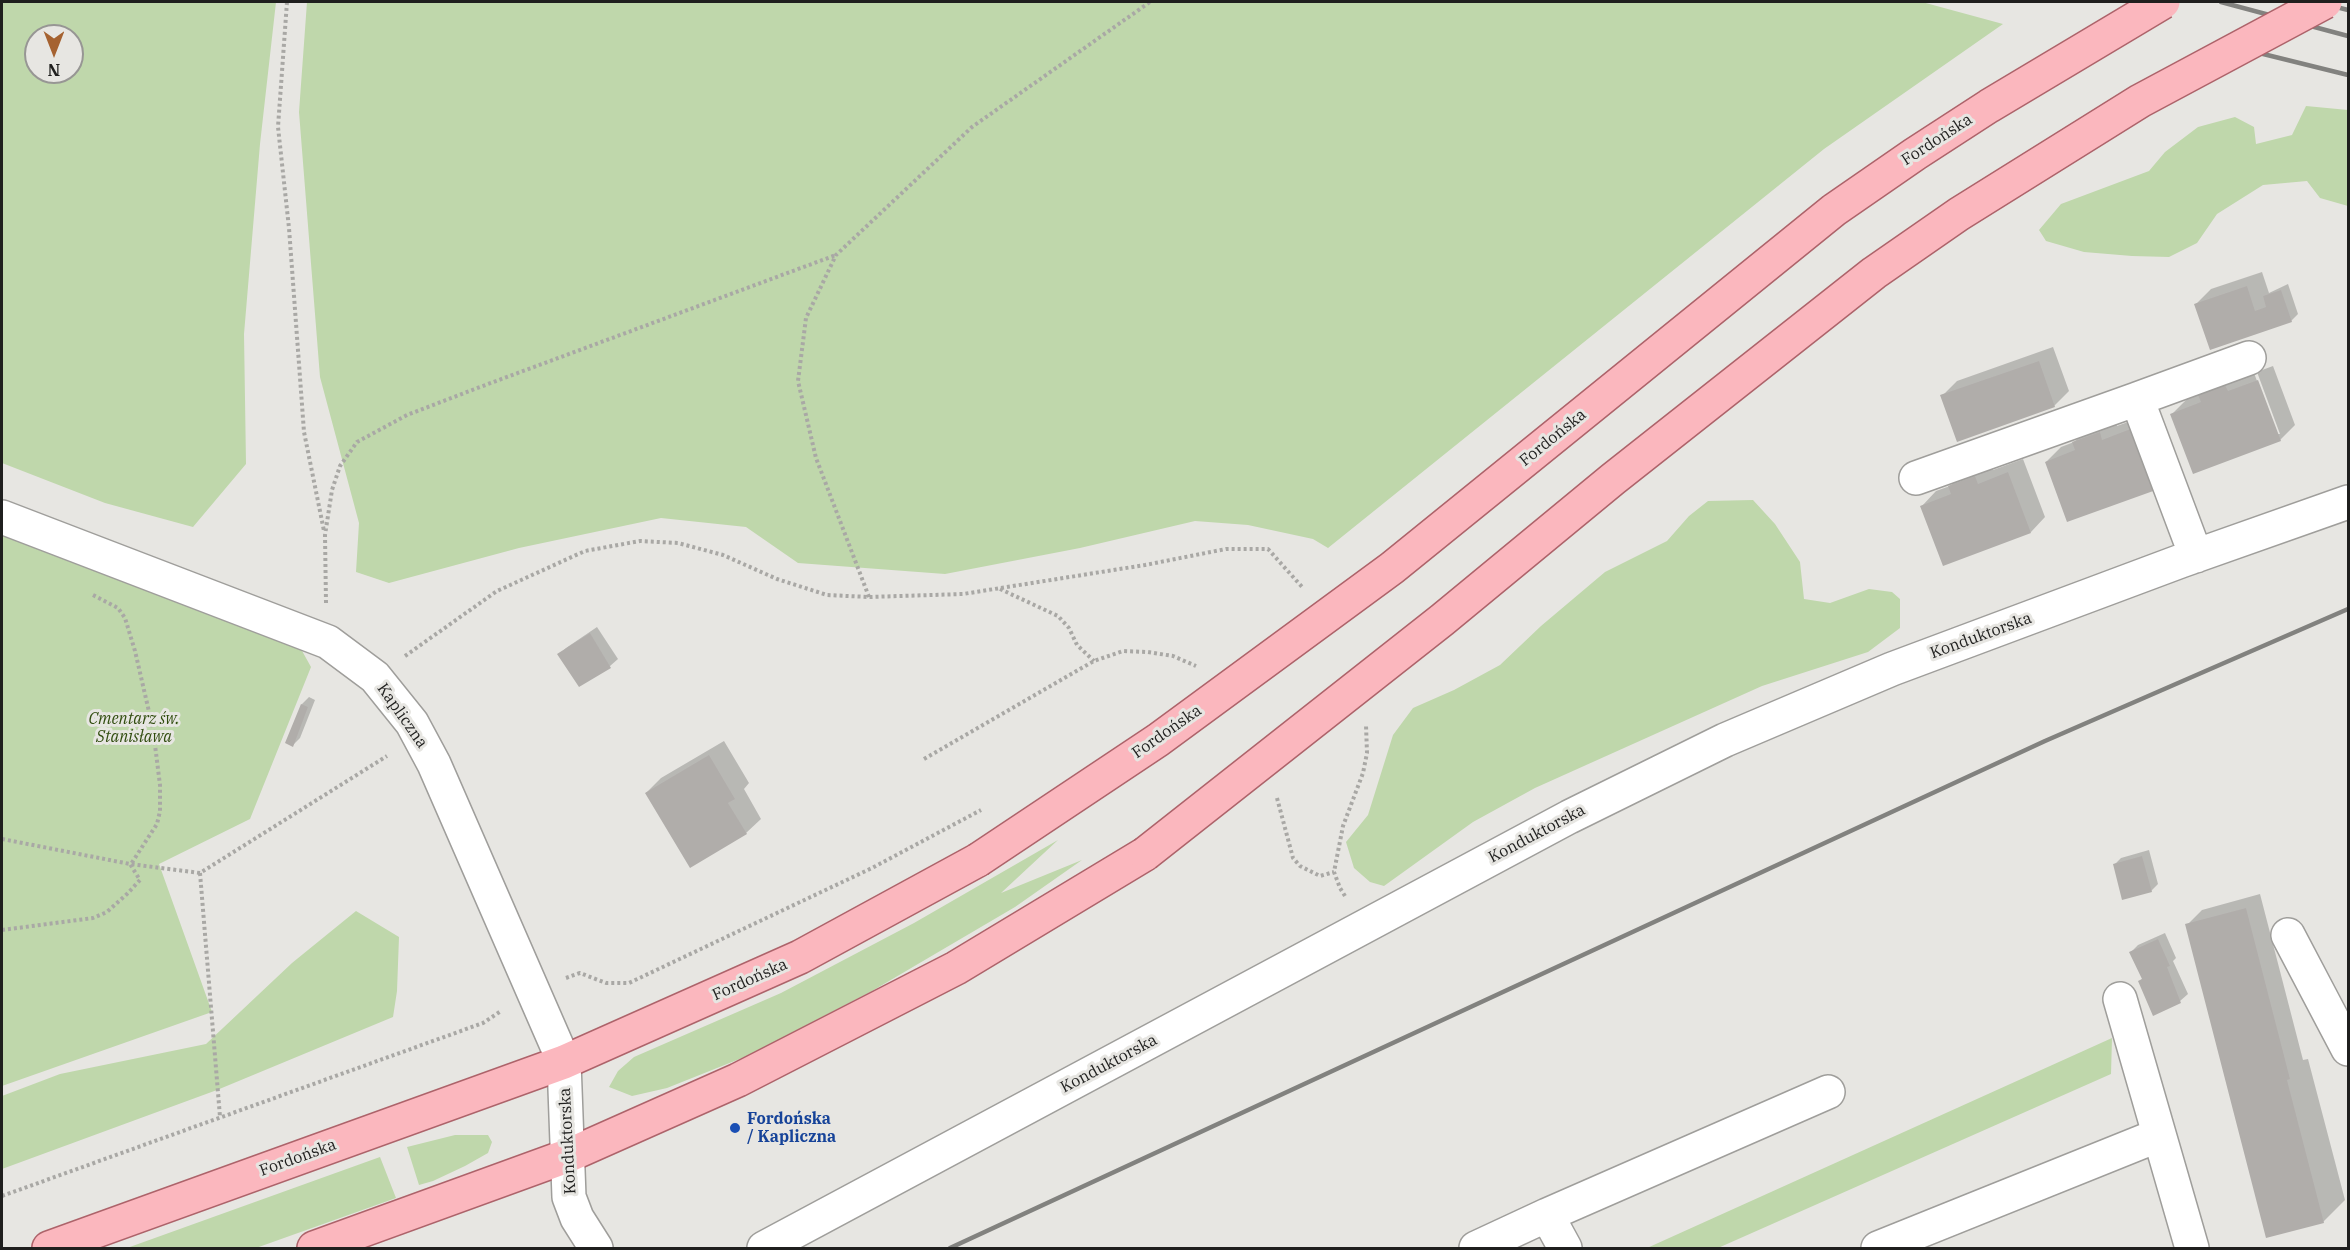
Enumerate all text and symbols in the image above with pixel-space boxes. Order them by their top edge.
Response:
north arrow [24,24,84,84]
text: N [48,60,60,80]
street label: Fordońska [1898,110,1976,170]
street label: Fordońska [1516,405,1590,471]
street label: Konduktorska [1928,609,2034,663]
street label: Kapliczna [373,680,431,752]
street label: Fordońska [1129,701,1205,763]
park label: Cmentarz św. Stanisława [89,709,179,747]
street label: Konduktorska [1485,800,1589,868]
street label: Fordońska [709,955,791,1005]
street label: Konduktorska [1057,1030,1161,1098]
street label: Konduktorska [556,1087,580,1195]
place label: Fordońska / Kapliczna [747,1109,836,1147]
marker: Fordońska / Kapliczna [728,1121,742,1135]
street label: Fordońska [257,1135,339,1181]

